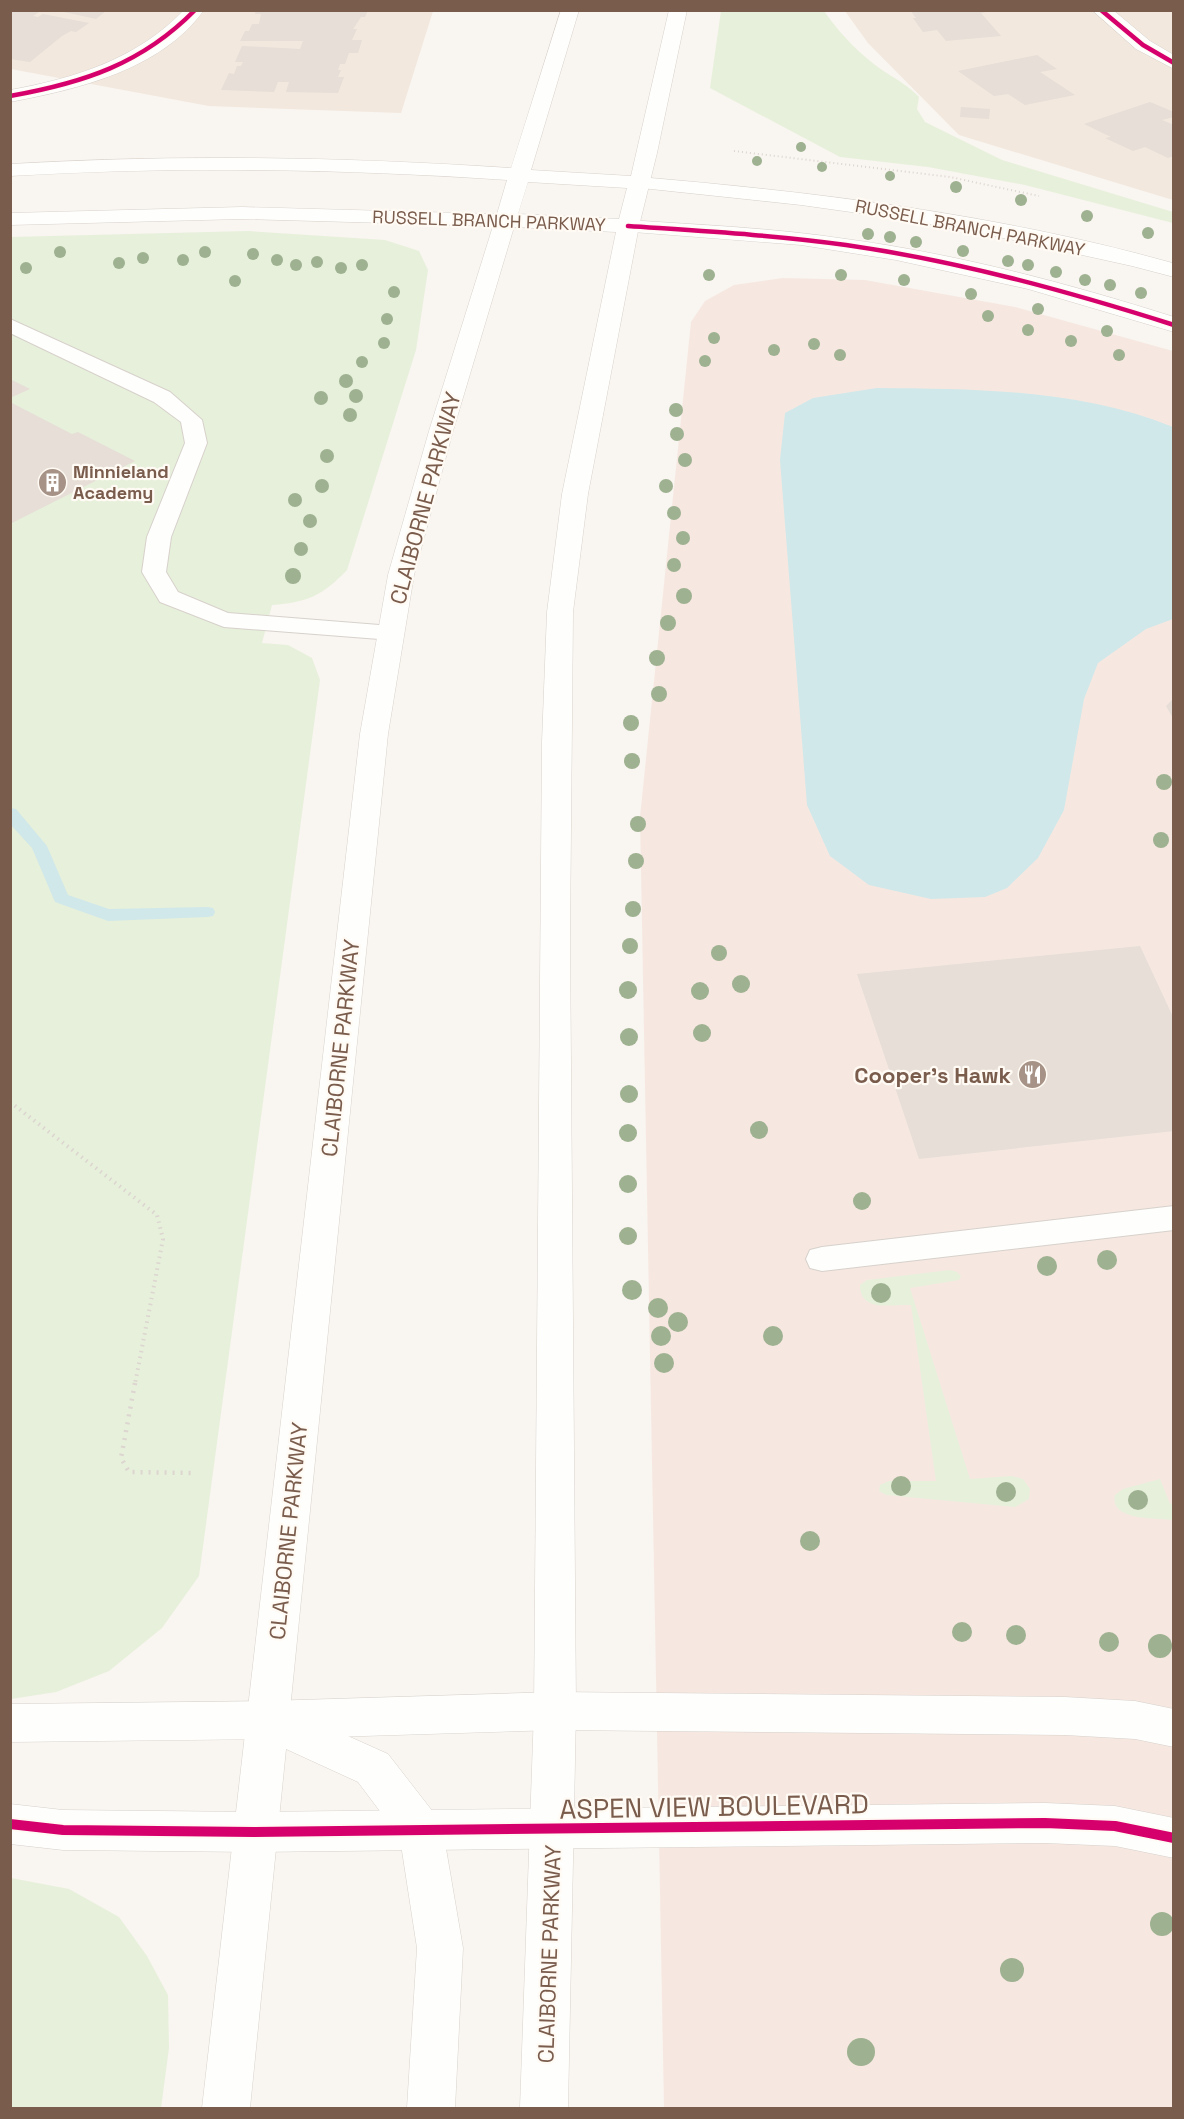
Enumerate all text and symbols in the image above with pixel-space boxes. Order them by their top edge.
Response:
street label: RUSSELL BRANCH PARKWAY [853,194,1087,261]
street label: RUSSELL BRANCH PARKWAY [372,205,606,236]
street label: CLAIBORNE PARKWAY [383,388,467,607]
place label: Minnieland Academy [73,460,169,504]
building icon: Minnieland Academy [36,466,68,498]
street label: CLAIBORNE PARKWAY [315,937,365,1158]
restaurant icon: Cooper's Hawk [1016,1059,1048,1091]
place label: Cooper's Hawk [854,1061,1012,1089]
street label: CLAIBORNE PARKWAY [263,1420,313,1641]
street label: ASPEN VIEW BOULEVARD [559,1786,869,1827]
street label: CLAIBORNE PARKWAY [531,1844,567,2064]

